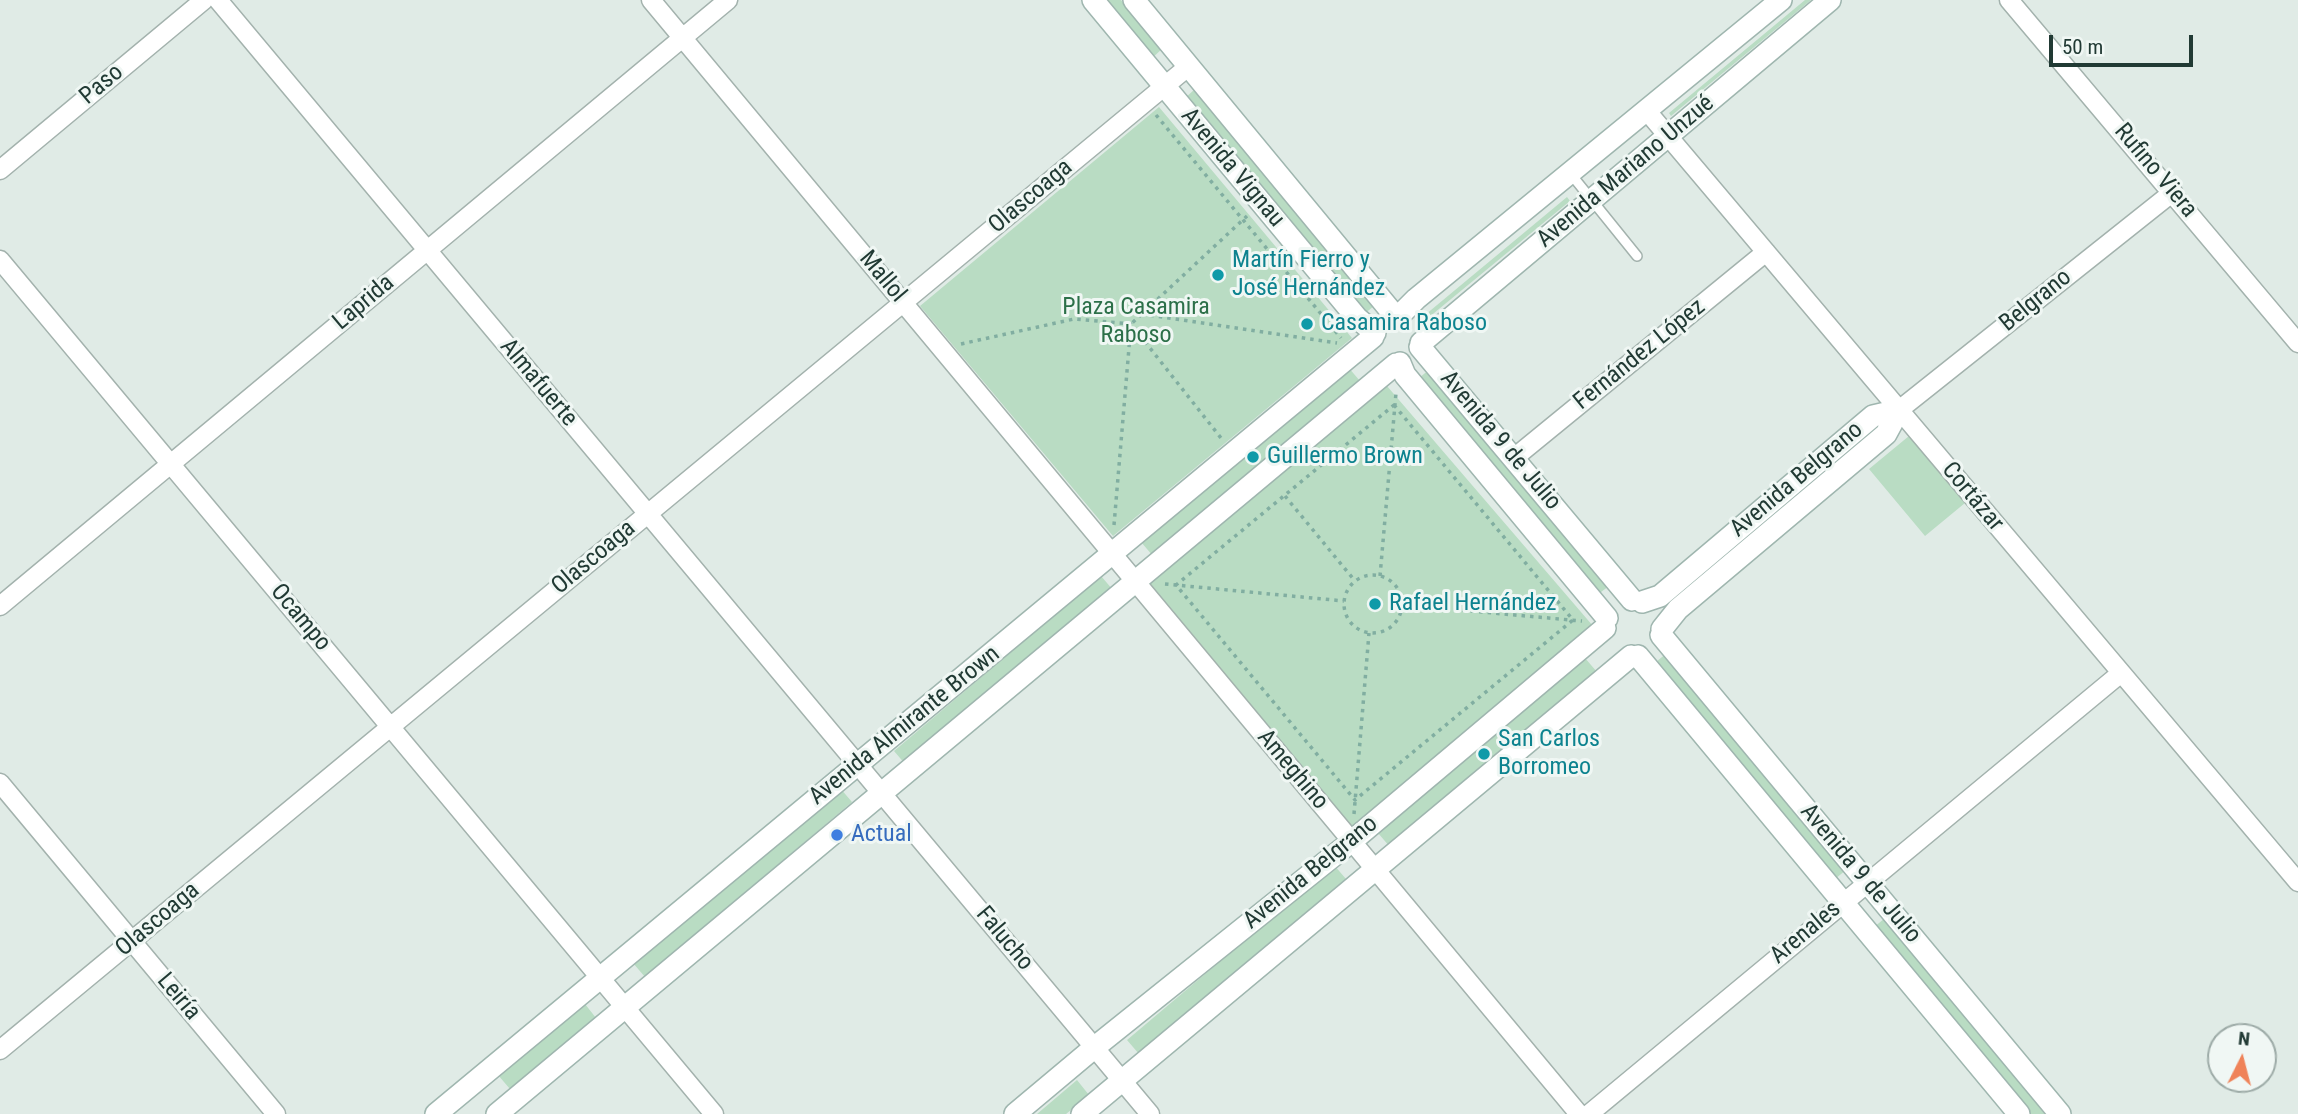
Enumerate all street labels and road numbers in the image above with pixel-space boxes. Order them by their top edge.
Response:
street label: Paso [74,59,130,111]
street label: Avenida Mariano Unzué [1532,90,1720,254]
street label: Avenida Vignau [1174,103,1290,233]
street label: Rufino Viera [2107,118,2203,224]
street label: Olascoaga [983,154,1079,240]
street label: Mallol [852,245,912,309]
street label: Belgrano [1994,263,2078,339]
street label: Laprida [328,269,400,337]
street label: Fernández López [1568,293,1712,417]
street label: Almafuerte [493,333,583,433]
street label: Avenida 9 de Julio [1433,366,1567,516]
street label: Avenida Belgrano [1725,416,1869,544]
street label: Cortázar [1935,457,2009,537]
street label: Olascoaga [546,515,642,601]
street label: Ocampo [264,579,336,657]
street label: Avenida Almirante Brown [804,640,1006,812]
street label: Ameghino [1250,724,1334,816]
street label: Avenida 9 de Julio [1793,799,1927,949]
street label: Avenida Belgrano [1238,810,1384,936]
street label: Olascoaga [110,877,206,963]
street label: Arenales [1765,895,1847,971]
street label: Falucho [969,901,1039,977]
street label: Leiría [150,968,206,1026]

